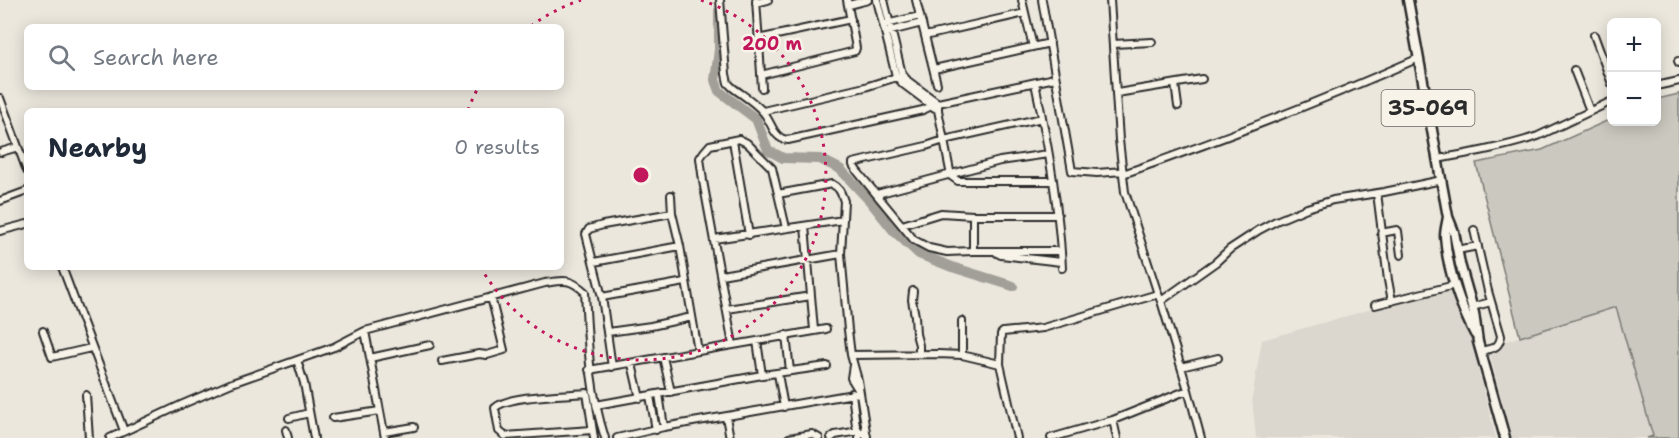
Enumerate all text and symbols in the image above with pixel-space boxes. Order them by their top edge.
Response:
map controls [1607,18,1661,126]
button: + [1607,18,1661,72]
search box [24,24,564,90]
text: 200 m [742,32,803,56]
icon: search [45,41,78,74]
text: Search here [93,43,219,72]
button: − [1607,72,1661,126]
road number: 35-069 [1382,90,1474,126]
text: Nearby [48,130,147,165]
text: 0 results [454,134,540,160]
centre of rings [631,165,651,185]

